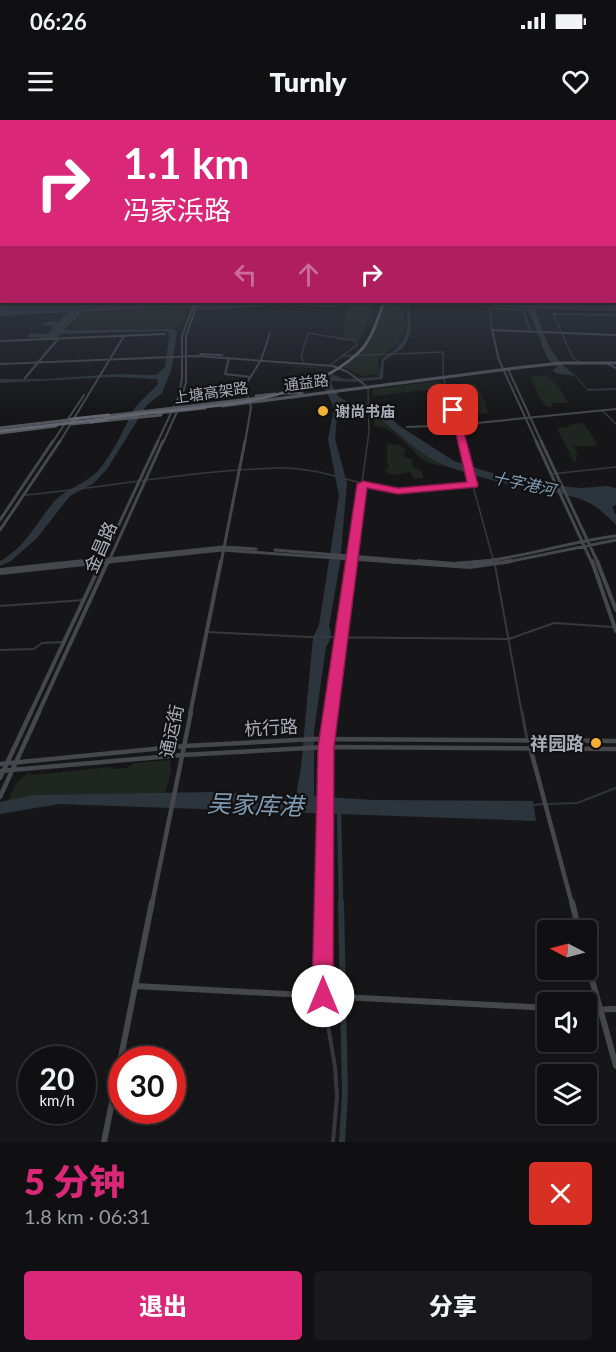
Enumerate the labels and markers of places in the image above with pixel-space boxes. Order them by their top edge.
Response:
pin [427,384,478,435]
place label: 谢尚书庙 [335,402,395,420]
marker: 谢尚书庙 [316,404,330,418]
place label: 祥园路 [530,732,584,754]
marker: 祥园路 [589,736,603,750]

